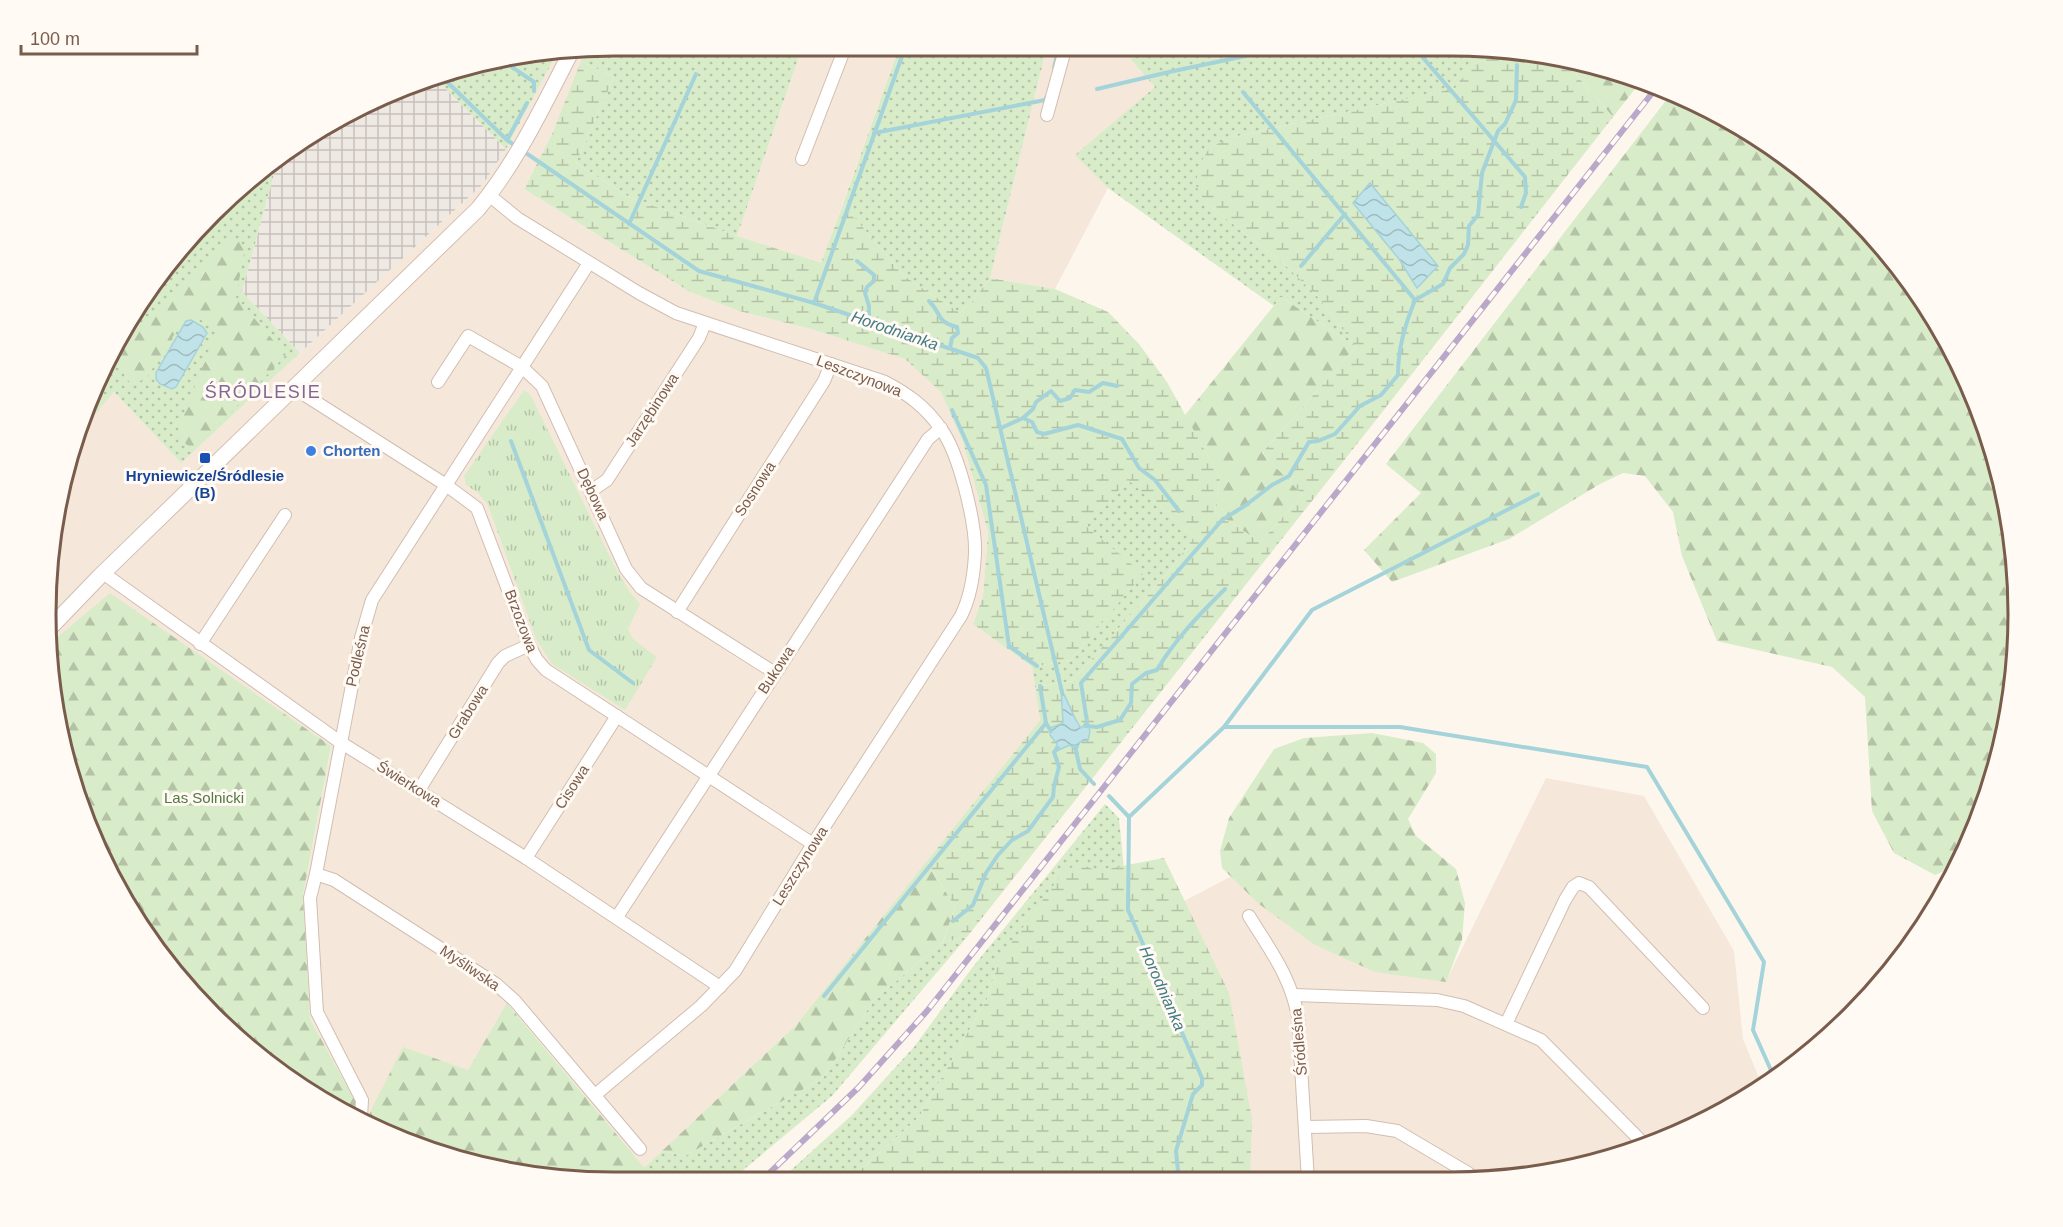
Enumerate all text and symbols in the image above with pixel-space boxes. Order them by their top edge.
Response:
scale bar [21,18,196,56]
text: 100 m [30,29,80,49]
water label: Horodnianka [849,308,941,353]
street label: Leszczynowa [814,351,905,400]
street label: Jarzębinowa [622,369,682,450]
district label: ŚRÓDLESIE [205,381,321,402]
place label: Chorten [323,442,381,459]
marker: Chorten [304,444,318,458]
marker: Hryniewicze/Śródlesie (B) [198,451,212,465]
street label: Sosnowa [731,458,779,519]
street label: Dębowa [574,465,613,523]
place label: Hryniewicze/Śródlesie (B) [126,467,284,501]
street label: Brzozowa [502,587,541,655]
street label: Podleśna [342,623,373,688]
street label: Bukowa [754,642,798,697]
street label: Grabowa [444,681,491,742]
street label: Świerkowa [374,757,445,810]
street label: Cisowa [551,761,592,812]
park label: Las Solnicki [164,789,244,806]
street label: Leszczynowa [769,822,831,908]
street label: Myśliwska [437,941,504,994]
water label: Horodnianka [1136,943,1189,1033]
street label: Śródleśna [1287,1007,1310,1076]

